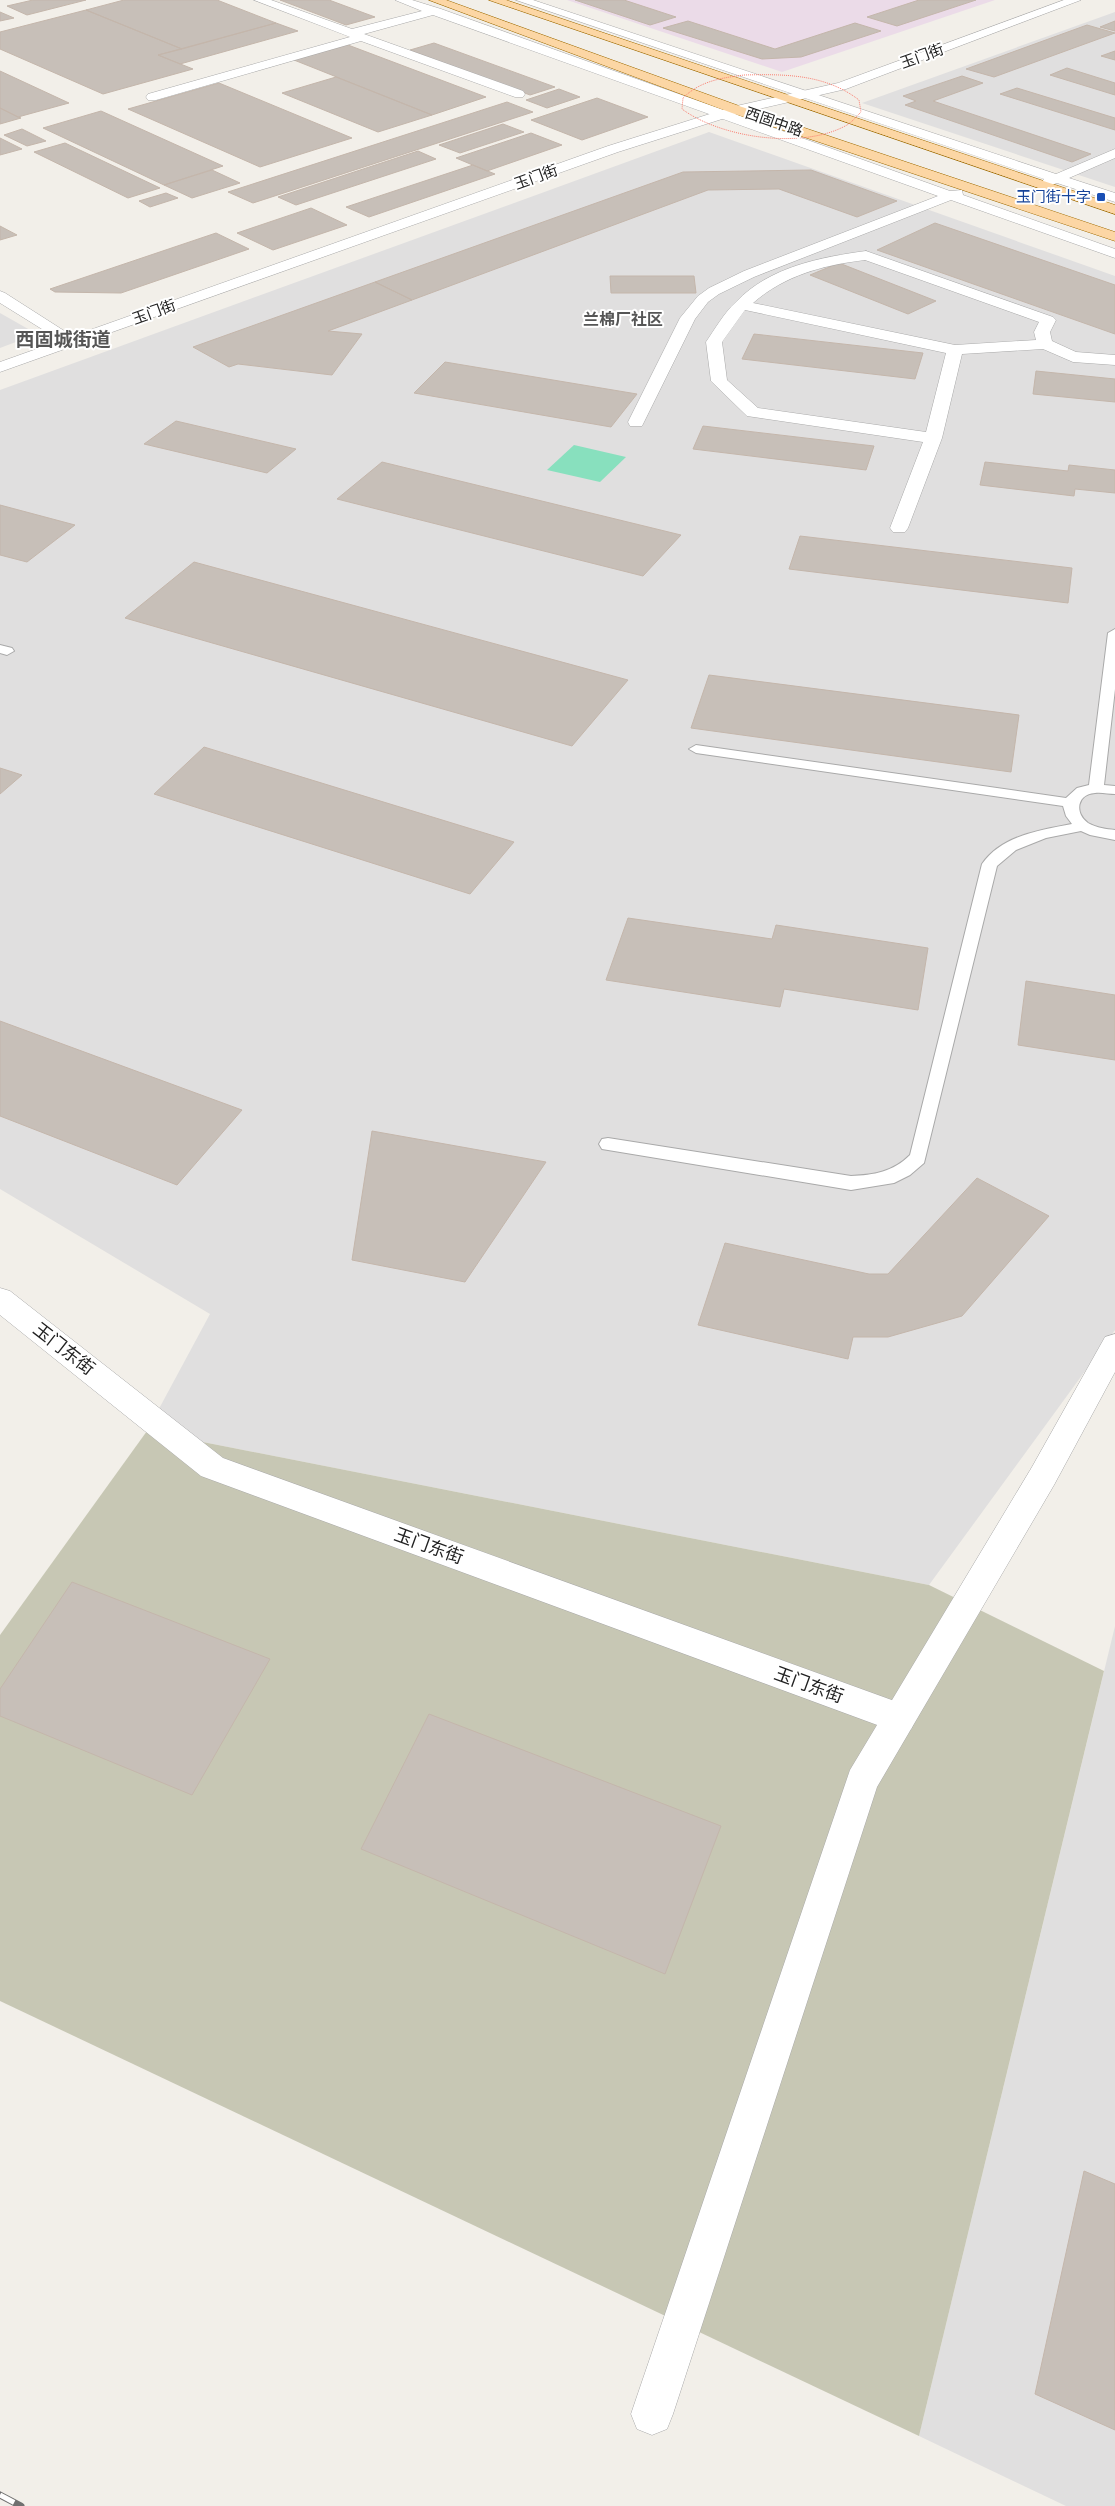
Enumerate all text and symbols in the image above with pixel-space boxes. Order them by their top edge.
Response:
street label: 玉门街 [897,38,946,72]
street label: 西固中路 [743,102,806,140]
street label: 玉门街 [511,159,560,193]
place label: 玉门街十字 [1016,186,1091,206]
marker: 玉门街十字 [1095,191,1107,203]
street label: 玉门街 [129,294,178,328]
district label: 兰棉厂社区 [583,308,663,330]
district label: 西固城街道 [15,326,111,352]
street label: 玉门东街 [29,1317,100,1380]
street label: 玉门东街 [391,1521,467,1569]
street label: 玉门东街 [771,1660,847,1708]

